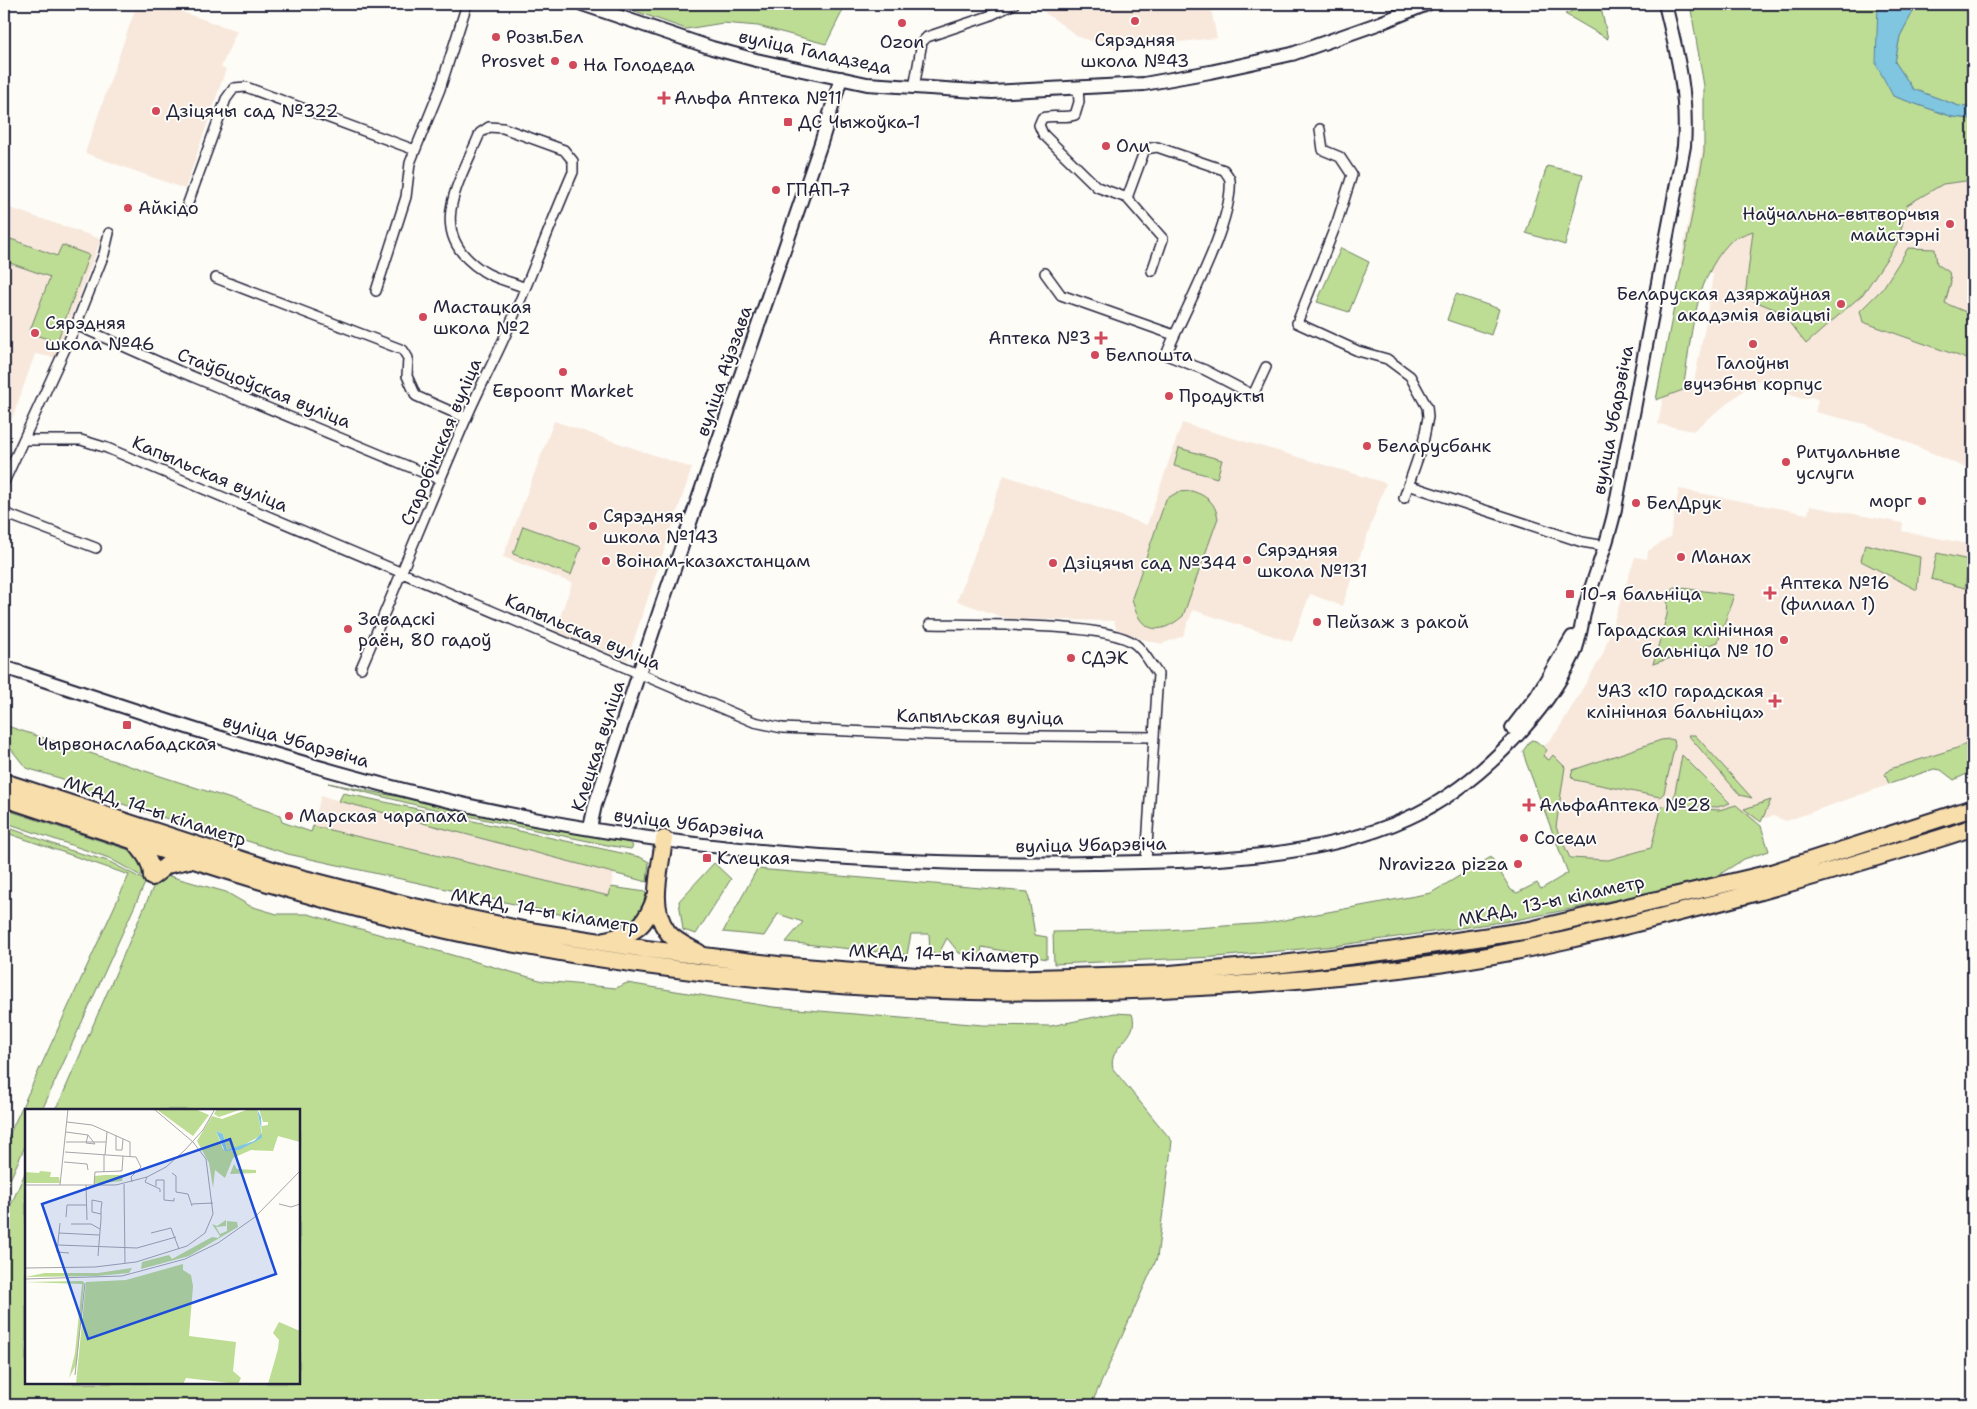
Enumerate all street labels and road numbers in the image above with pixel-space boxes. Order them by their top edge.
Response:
street label: вуліца Галадзеда [736,24,894,80]
street label: вуліца Аўэзава [690,302,758,440]
street label: Стаўбцоўская вуліца [174,342,354,434]
street label: вуліца Убарэвіча [1587,343,1639,497]
street label: Старобінская вуліца [395,355,487,529]
street label: Капыльская вуліца [128,430,292,518]
street label: Капыльская вуліца [501,588,665,676]
street label: Клецкая вуліца [566,677,630,815]
street label: Капыльская вуліца [896,704,1064,730]
street label: вуліца Убарэвіча [220,709,372,773]
street label: МКАД, 14-ы кіламетр [61,770,249,852]
street label: вуліца Убарэвіча [612,803,766,845]
street label: вуліца Убарэвіча [1015,832,1167,858]
street label: МКАД, 13-ы кіламетр [1455,869,1647,933]
street label: МКАД, 14-ы кіламетр [449,883,641,939]
street label: МКАД, 14-ы кіламетр [848,939,1040,969]

